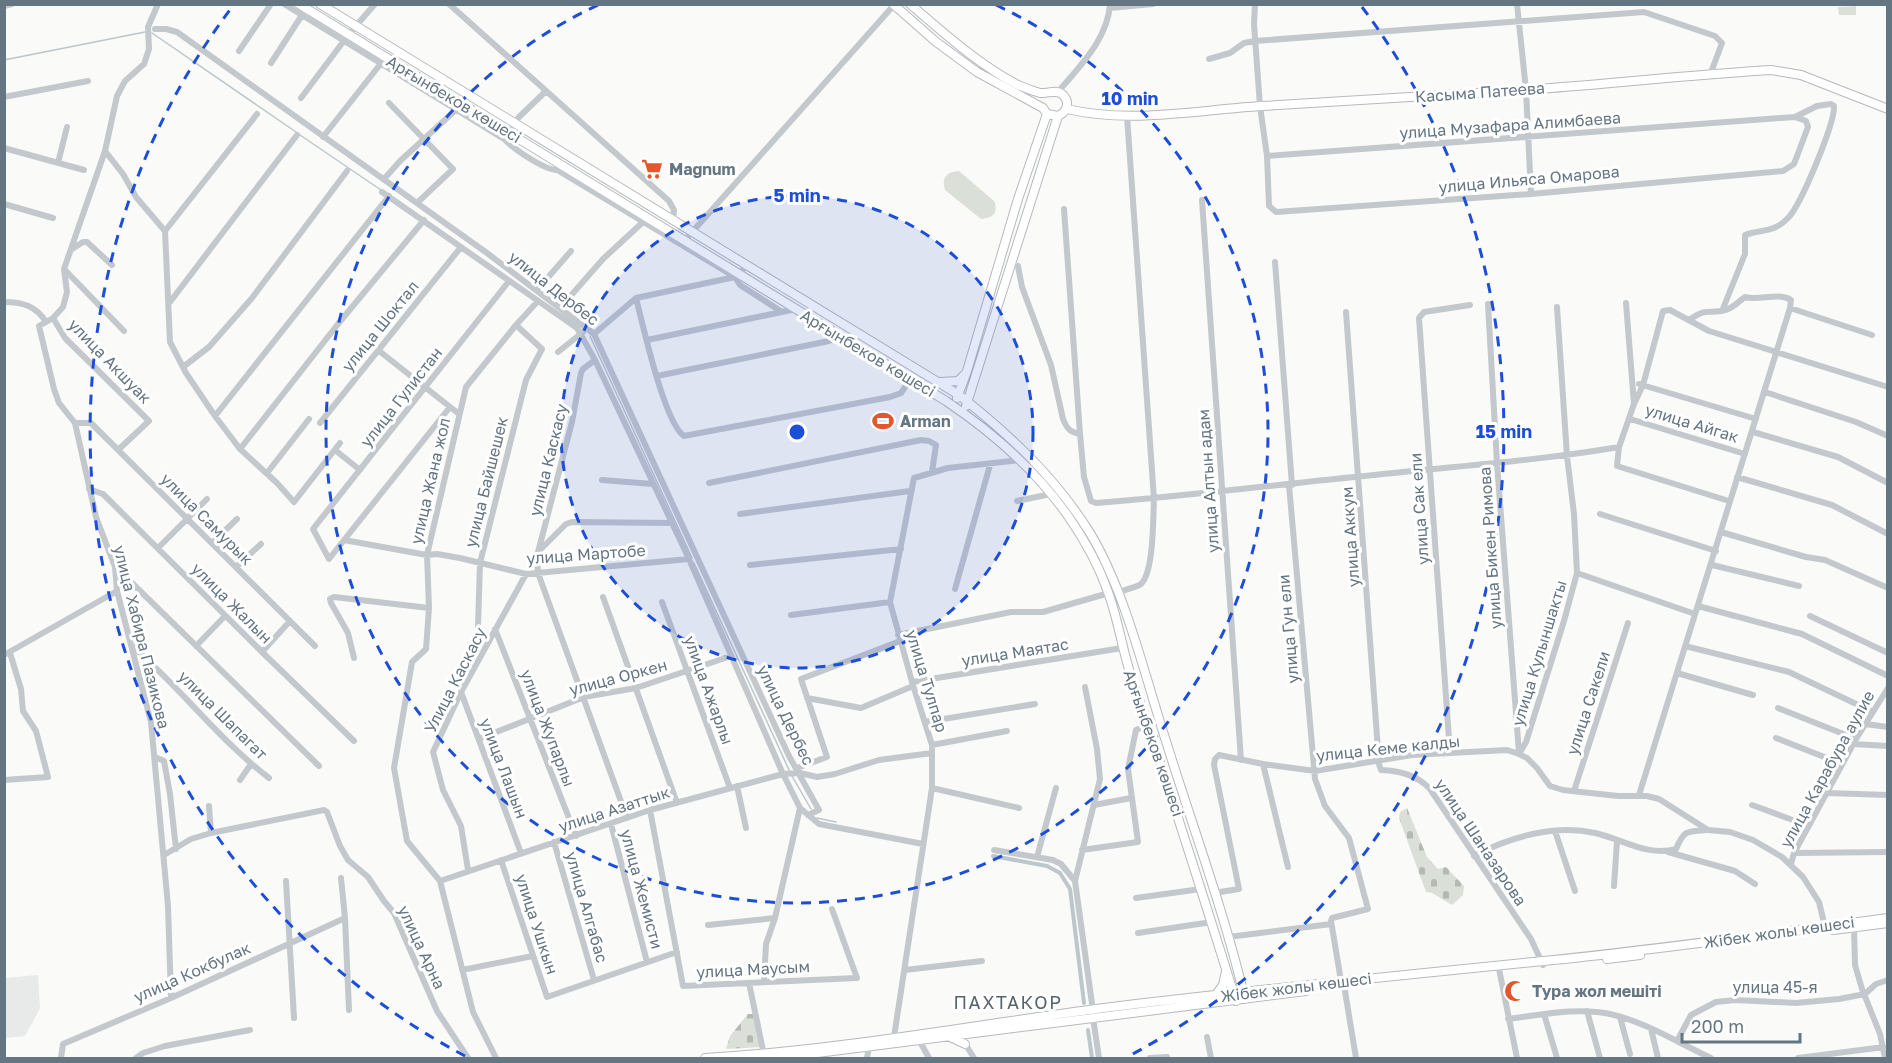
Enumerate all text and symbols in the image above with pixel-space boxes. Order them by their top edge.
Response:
street label: Арғынбеков көшесі [383,51,525,147]
street label: Касыма Патеева [1414,77,1546,107]
text: 10 min [1101,87,1159,109]
street label: улица Музафара Алимбаева [1399,107,1621,143]
supermarket icon: Magnum [640,157,664,181]
place label: Magnum [669,159,736,179]
street label: улица Ильяса Омарова [1438,161,1620,197]
text: 5 min [773,184,821,206]
street label: улица Дербес [505,247,603,330]
street label: улица Шоктал [337,277,423,375]
street label: Арғынбеков көшесі [797,305,939,401]
street label: улица Акшуак [64,314,156,408]
street label: улица Гулистан [356,343,446,451]
street label: улица Айгак [1643,399,1741,447]
street label: улица Каскасу [524,402,572,518]
street label: улица Алтын адам [1193,408,1223,554]
sports icon: Arman [871,409,895,433]
place label: Arman [900,411,951,431]
street label: улица Байшешек [460,415,512,549]
street label: улица Жана жол [406,416,454,546]
text: 15 min [1476,420,1532,442]
centre of rings [787,422,807,442]
street label: улица Сак ели [1405,452,1433,566]
street label: улица Бикен Римова [1474,466,1506,630]
street label: улица Самурык [157,469,257,569]
street label: улица Аккум [1337,486,1363,588]
street label: улица Мартобе [526,540,646,568]
street label: улица Хабира Пазикова [110,543,174,731]
street label: улица Жалын [187,558,277,648]
street label: улица Гун ели [1273,574,1303,684]
street label: улица Кулыншакты [1507,578,1571,728]
street label: Улица Каскасу [420,624,490,736]
street label: улица Тулпар [902,627,952,735]
street label: улица Ажарлы [680,633,738,747]
street label: улица Маятас [960,634,1070,670]
street label: улица Сакели [1562,649,1614,757]
street label: улица Оркен [567,654,669,700]
street label: улица Дербес [753,662,819,769]
street label: улица Шапагат [174,666,272,764]
street label: улица Жупарлы [516,667,580,789]
street label: Арғынбеков көшесі [1119,667,1189,819]
street label: улица Карабура аулие [1775,687,1879,851]
street label: улица Лашын [476,715,532,821]
street label: улица Кеме калды [1315,730,1461,766]
street label: улица Шаназарова [1431,775,1531,909]
street label: улица Азаттык [556,782,672,836]
street label: улица Жемисти [616,827,668,951]
street label: улица Алгабас [562,849,612,965]
street label: улица Ушкын [511,871,563,977]
street label: улица Арна [394,902,450,992]
street label: Жібек жолы көшесі [1702,911,1856,953]
street label: улица Кокбулак [130,937,254,1007]
street label: улица Маусым [696,956,810,982]
street label: Жібек жолы көшесі [1219,968,1373,1006]
street label: улица 45-я [1732,977,1818,997]
mosque icon: Тура жол мешіті [1503,979,1527,1003]
place label: Тура жол мешіті [1532,981,1662,1001]
district label: ПАХТАКОР [954,991,1062,1013]
scale bar [1682,1006,1800,1044]
text: 200 m [1691,1015,1744,1037]

